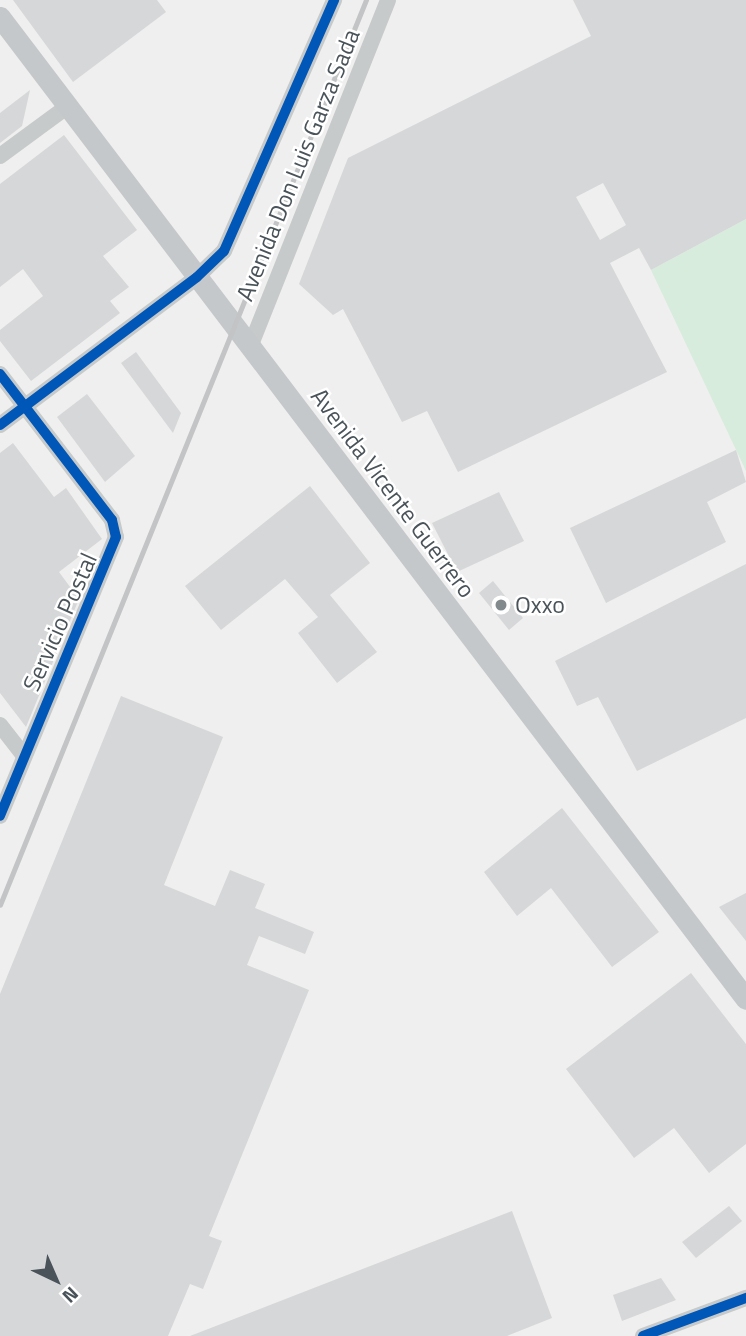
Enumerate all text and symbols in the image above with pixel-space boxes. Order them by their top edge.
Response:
street label: Avenida Don Luis Garza Sada [230,25,366,305]
street label: Avenida Vicente Guerrero [305,383,481,603]
street label: Servicio Postal [17,549,103,695]
place label: Oxxo [515,591,565,619]
marker: Oxxo [493,597,509,613]
north arrow [21,1245,91,1315]
text: N [56,1280,86,1310]

